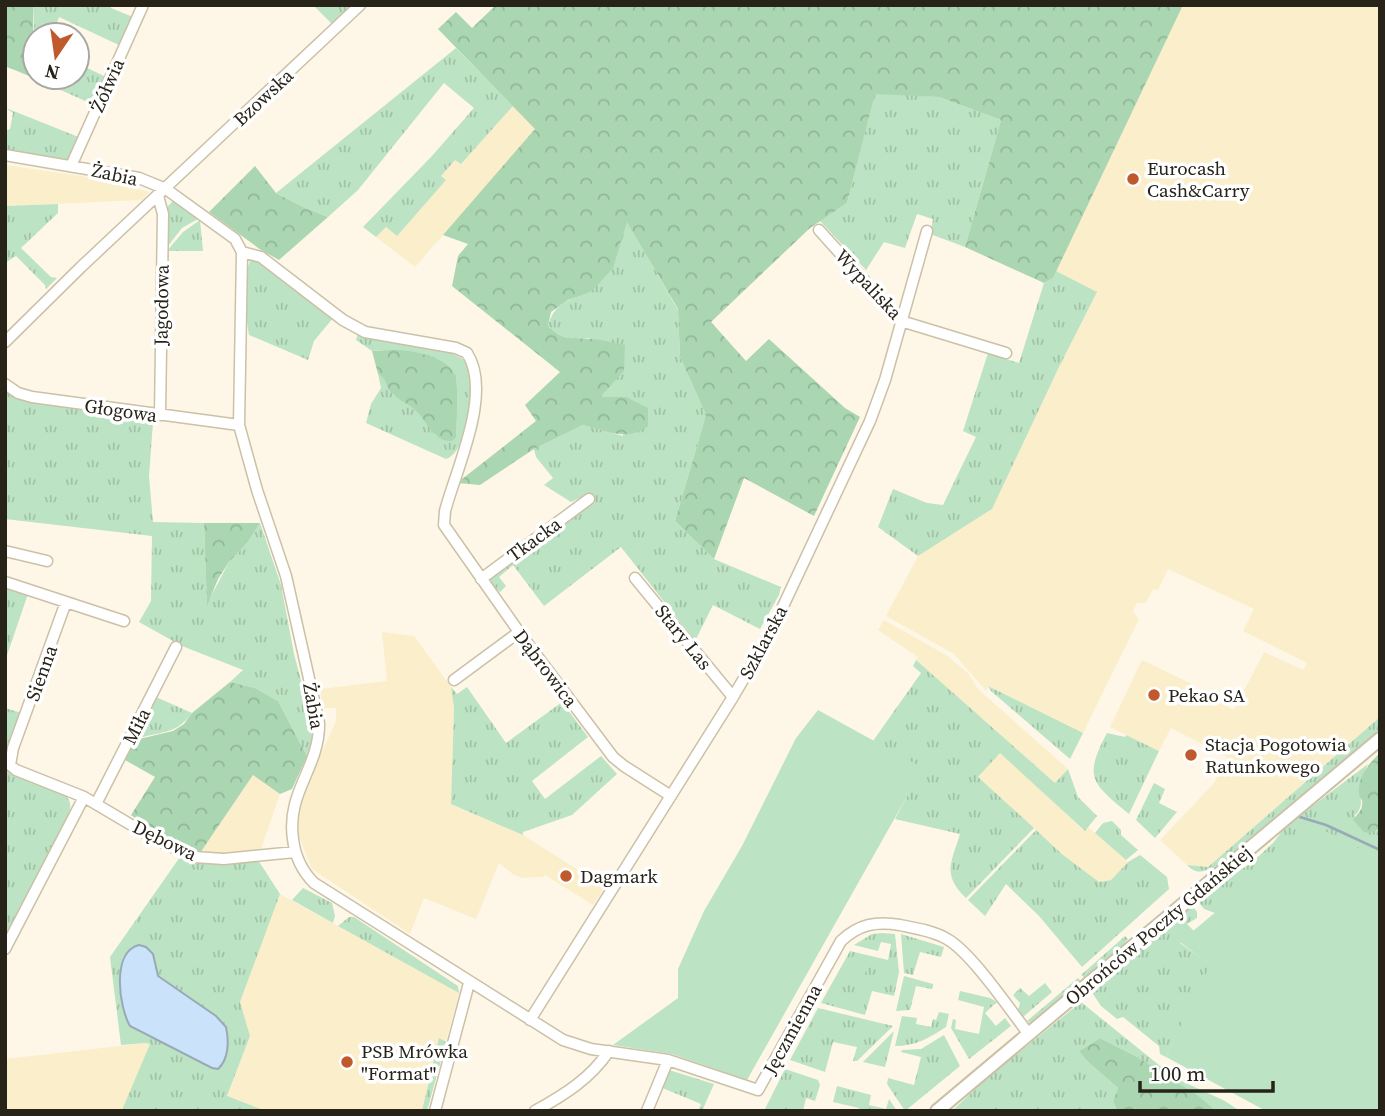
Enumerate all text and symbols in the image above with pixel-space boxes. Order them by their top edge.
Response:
north arrow [21,21,91,91]
street label: Żółwia [84,54,130,116]
text: N [42,58,62,87]
street label: Bzowska [227,62,299,132]
place label: Eurocash Cash&Carry [1147,155,1250,203]
street label: Żabia [90,156,141,192]
marker: Eurocash Cash&Carry [1125,171,1141,187]
street label: Wypaliska [830,243,909,325]
street label: Jagodowa [147,264,175,347]
street label: Głogowa [83,392,159,428]
street label: Tkacka [502,510,566,567]
street label: Stary Las [650,599,718,675]
street label: Szklarska [733,600,793,683]
street label: Dąbrowica [508,624,584,713]
street label: Sienna [19,641,63,705]
street label: Żabia [297,681,331,731]
place label: Pekao SA [1168,682,1246,708]
marker: Pekao SA [1146,687,1162,703]
street label: Miła [116,703,156,749]
place label: Stacja Pogotowia Ratunkowego [1205,731,1347,779]
marker: Stacja Pogotowia Ratunkowego [1183,747,1199,763]
street label: Dębowa [129,813,202,867]
street label: Obrońców Poczty Gdańskiej [1059,839,1257,1011]
place label: Dagmark [580,863,658,889]
marker: Dagmark [558,868,574,884]
street label: Jęczmienna [756,979,828,1080]
place label: PSB Mrówka "Format" [361,1038,468,1086]
scale bar [1140,1050,1273,1094]
marker: PSB Mrówka "Format" [339,1054,355,1070]
text: 100 m [1150,1059,1205,1088]

